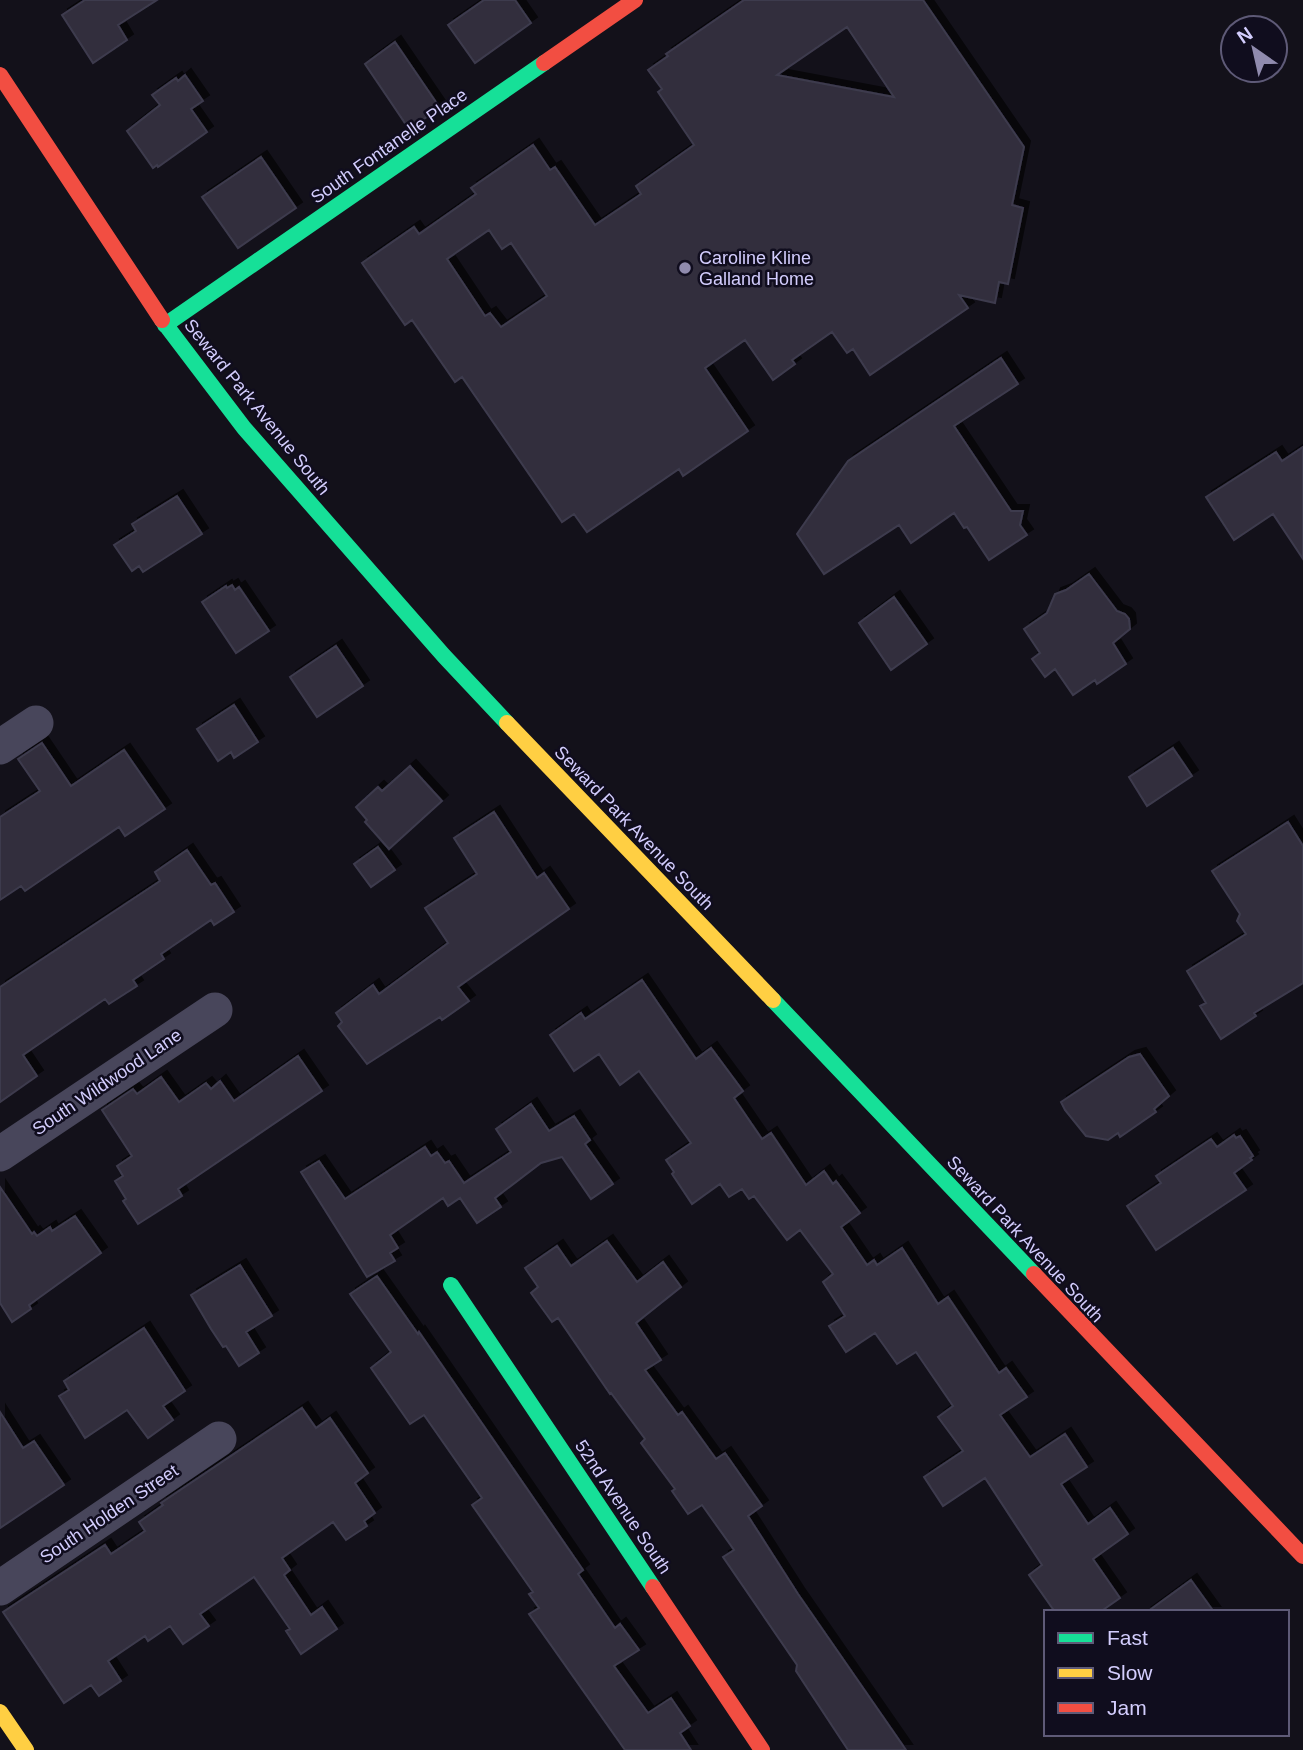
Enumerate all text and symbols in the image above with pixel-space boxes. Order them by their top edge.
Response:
north arrow [1219,14,1289,84]
text: N [1233,23,1256,48]
street label: South Fontanelle Place [307,84,471,208]
place label: Caroline Kline Galland Home [699,248,814,289]
marker: Caroline Kline Galland Home [677,260,693,276]
street label: Seward Park Avenue South [180,315,334,499]
street label: Seward Park Avenue South [550,742,718,914]
street label: South Wildwood Lane [29,1025,185,1139]
street label: Seward Park Avenue South [943,1152,1107,1326]
street label: 52nd Avenue South [571,1436,675,1578]
street label: South Holden Street [36,1460,182,1568]
legend [1044,1610,1289,1736]
text: Fast [1107,1626,1148,1649]
text: Slow [1107,1661,1153,1684]
text: Jam [1107,1696,1147,1719]

